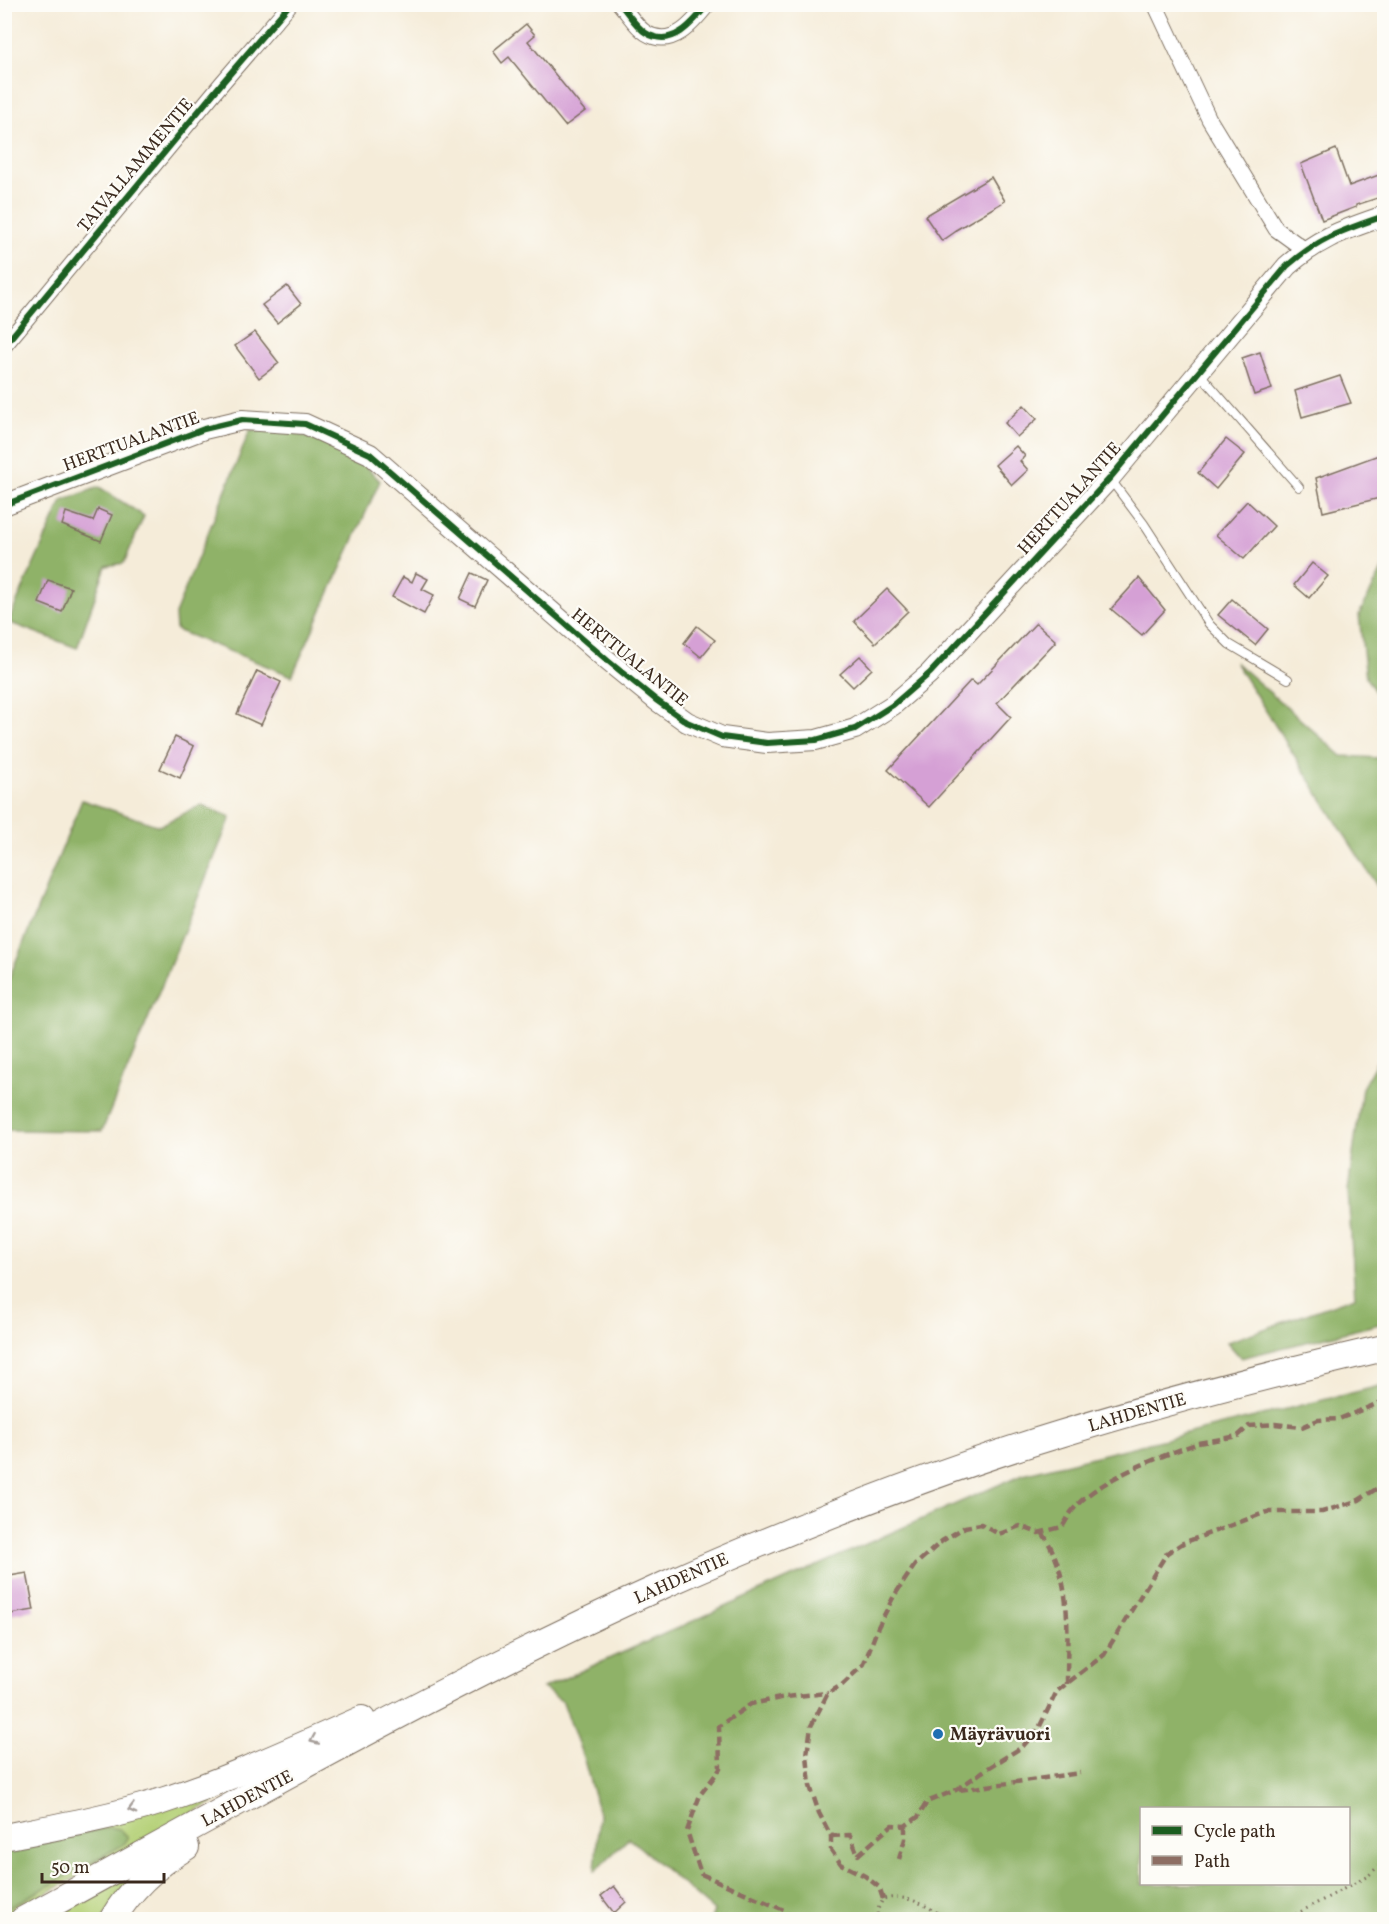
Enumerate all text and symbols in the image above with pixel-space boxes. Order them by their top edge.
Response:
street label: TAIVALLAMMENTIE [72,93,200,239]
street label: HERTTUALANTIE [60,406,204,479]
street label: HERTTUALANTIE [1013,437,1128,561]
street label: HERTTUALANTIE [565,603,693,713]
street label: LAHDENTIE [1085,1387,1190,1439]
street label: LAHDENTIE [630,1547,733,1611]
place label: Mäyrävuori [950,1723,1051,1748]
marker: Mäyrävuori [931,1727,945,1741]
one-way arrow [309,1733,320,1745]
street label: LAHDENTIE [197,1765,298,1834]
one-way arrow [127,1802,138,1814]
legend [1140,1807,1350,1885]
text: Cycle path [1194,1820,1276,1845]
scale bar [42,1846,164,1884]
text: Path [1194,1850,1230,1875]
text: 50 m [51,1856,90,1881]

